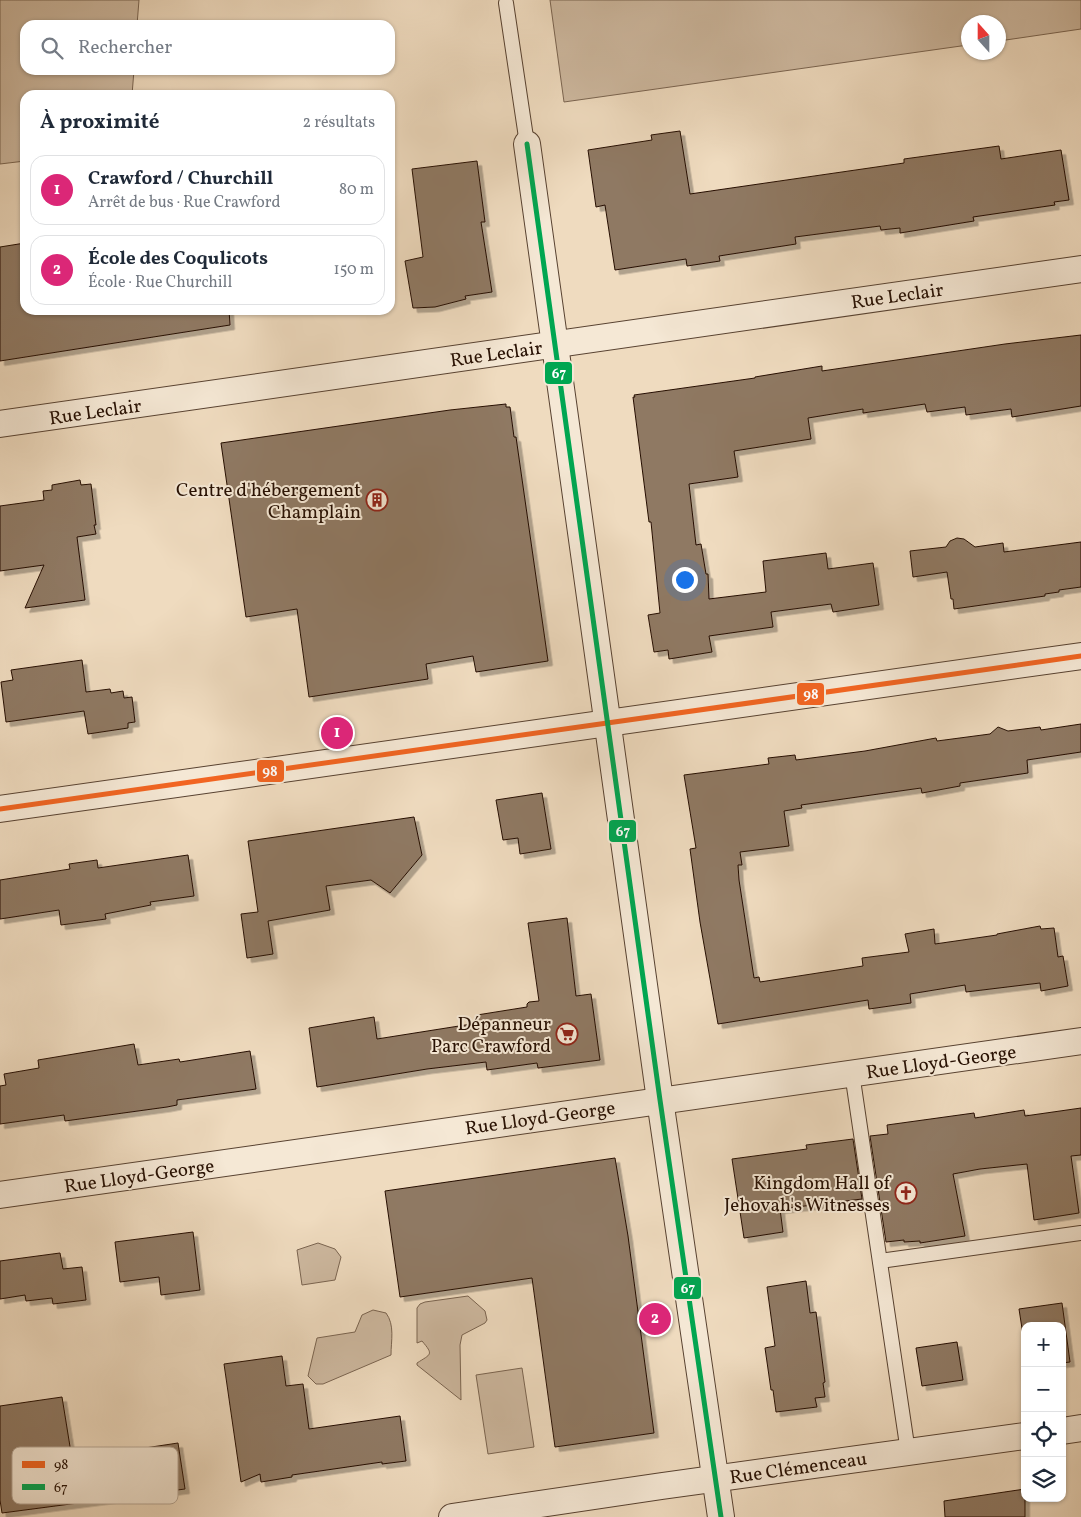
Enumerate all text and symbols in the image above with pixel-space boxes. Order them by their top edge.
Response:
north arrow [961,15,1006,60]
search box [20,20,395,75]
icon: search [38,34,66,62]
text: Rechercher [78,35,172,61]
text: À proximité [40,108,159,137]
text: 2 résultats [302,112,375,134]
text: Crawford / Churchill [88,166,273,192]
text: 1 [54,179,60,201]
text: 80 m [339,179,374,201]
text: Arrêt de bus · Rue Crawford [88,192,281,214]
text: École des Coqulicots [88,246,268,272]
text: 2 [53,259,61,281]
text: 150 m [333,259,374,281]
text: École · Rue Churchill [88,272,232,294]
street label: Rue Leclair [849,278,945,316]
street label: Rue Leclair [448,336,544,374]
line badge: 67 [544,361,573,385]
text: 67 [552,365,566,384]
street label: Rue Leclair [47,394,143,432]
place label: Centre d'hébergement Champlain [176,478,361,526]
building icon: Centre d'hébergement Champlain [365,488,389,512]
your location [672,567,698,593]
line badge: 98 [796,682,825,706]
text: 98 [803,686,819,705]
pin: 1 [321,714,353,752]
line badge: 98 [256,759,285,783]
text: 98 [262,763,278,782]
line badge: 67 [608,819,637,843]
text: 67 [616,823,630,842]
place label: Dépanneur Parc Crawford [431,1012,551,1060]
supermarket icon: Dépanneur Parc Crawford [555,1022,579,1046]
street label: Rue Lloyd-George [864,1040,1018,1086]
street label: Rue Lloyd-George [463,1096,617,1142]
street label: Rue Lloyd-George [62,1154,216,1200]
place label: Kingdom Hall of Jehovah's Witnesses [724,1171,891,1219]
church icon: Kingdom Hall of Jehovah's Witnesses [894,1181,918,1205]
line badge: 67 [673,1276,702,1300]
text: 67 [681,1280,695,1299]
pin: 2 [639,1300,671,1338]
map controls [1021,1322,1066,1502]
button: + [1021,1322,1066,1367]
button: − [1021,1367,1066,1412]
button: locate [1021,1412,1066,1457]
street label: Rue Clémenceau [728,1446,869,1491]
legend [12,1447,178,1504]
text: 98 [54,1456,68,1475]
button: layers [1021,1457,1066,1502]
text: 67 [54,1479,68,1498]

